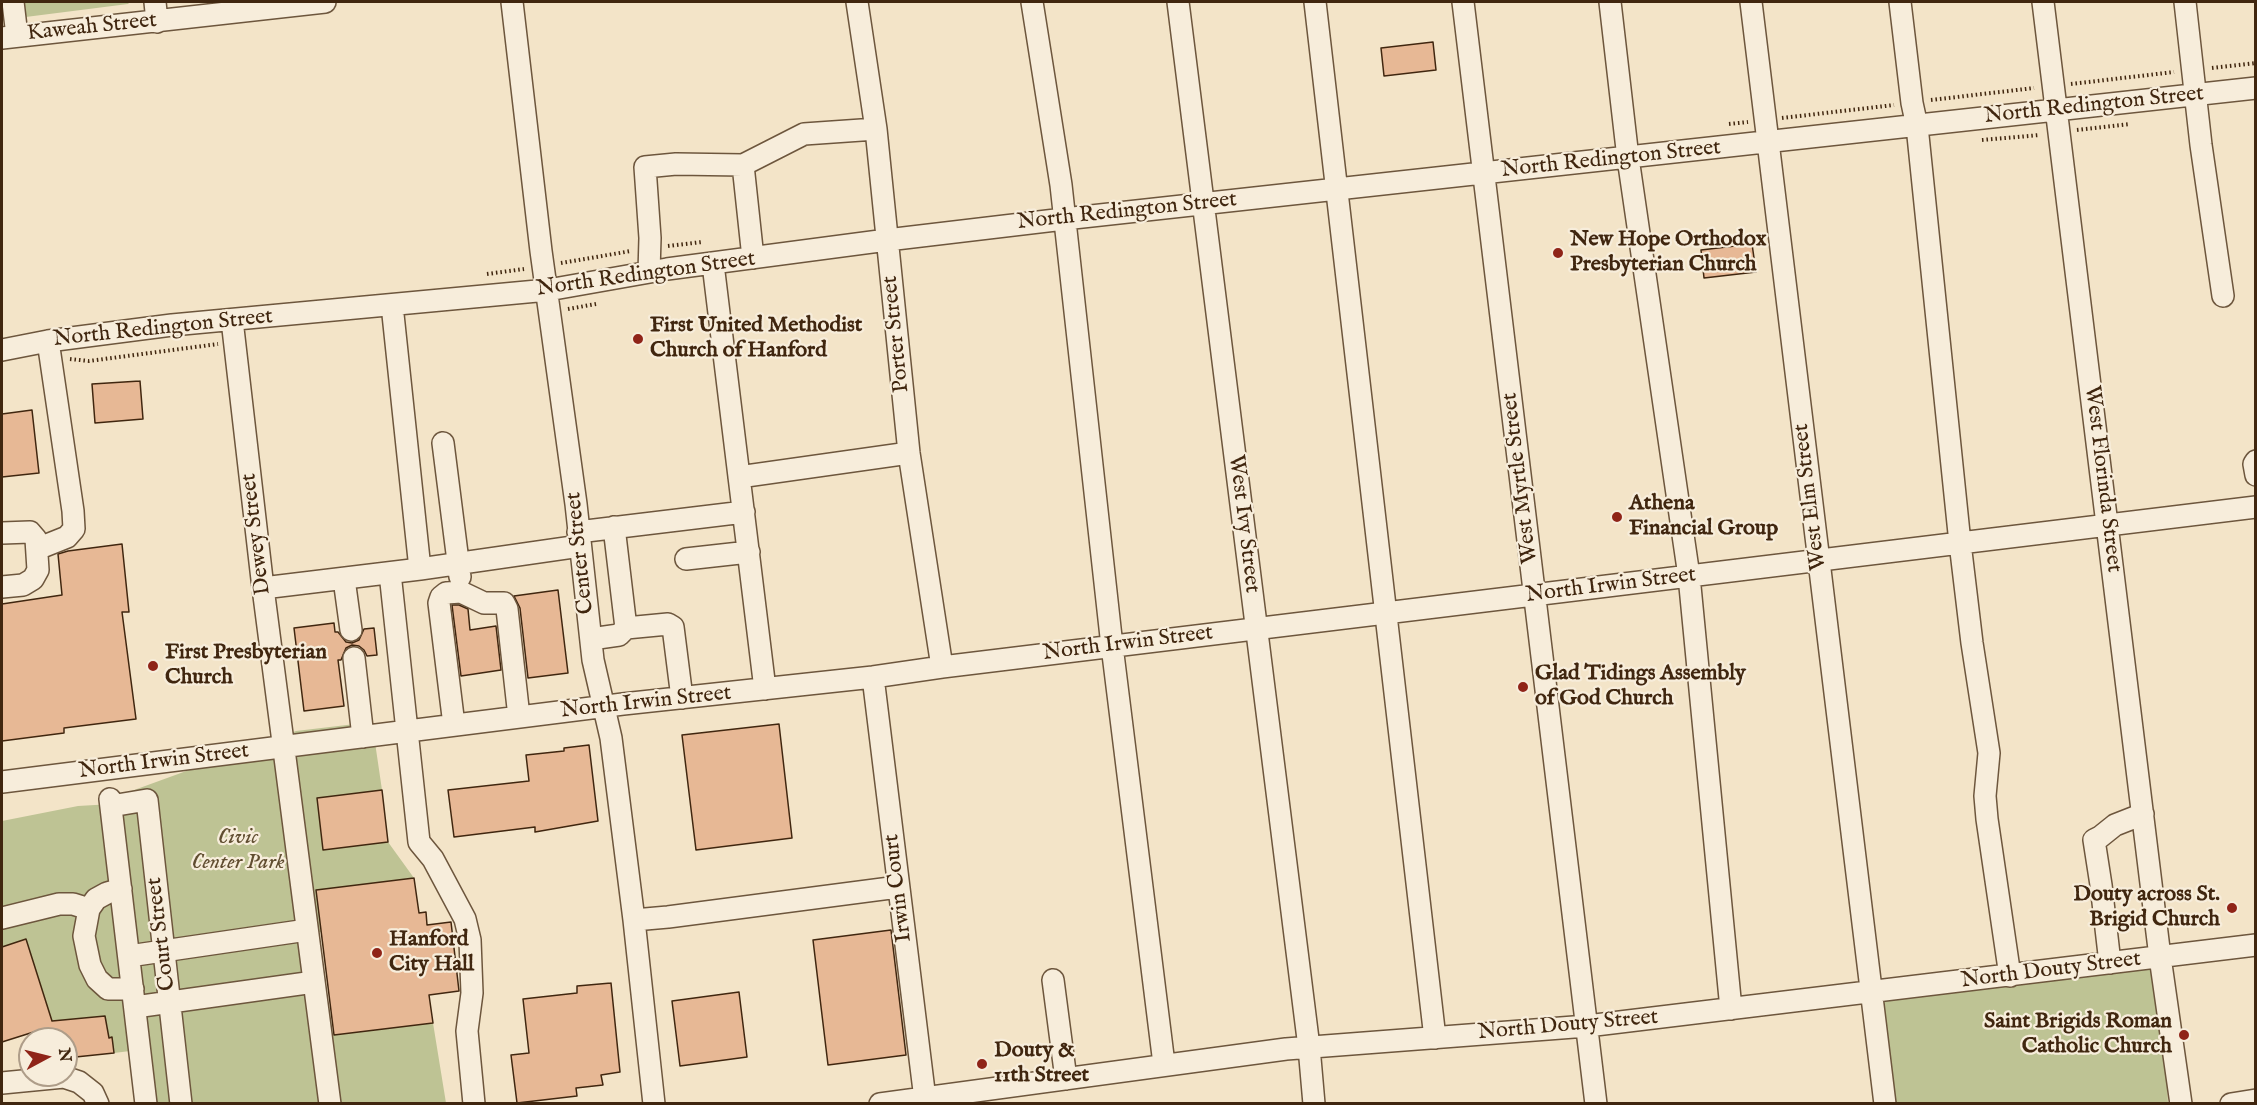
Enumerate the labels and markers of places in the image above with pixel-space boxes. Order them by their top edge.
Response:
place label: New Hope Orthodox Presbyterian Church [1570,227,1766,278]
marker: New Hope Orthodox Presbyterian Church [1551,246,1565,260]
place label: First United Methodist Church of Hanford [650,313,862,364]
marker: First United Methodist Church of Hanford [631,332,645,346]
place label: Athena Financial Group [1629,491,1778,542]
marker: Athena Financial Group [1610,510,1624,524]
place label: First Presbyterian Church [165,640,327,692]
marker: First Presbyterian Church [146,659,160,673]
place label: Glad Tidings Assembly of God Church [1535,661,1746,712]
marker: Glad Tidings Assembly of God Church [1516,680,1530,694]
place label: Douty across St. Brigid Church [2073,882,2220,933]
marker: Douty across St. Brigid Church [2225,901,2239,915]
place label: Hanford City Hall [389,927,474,978]
marker: Hanford City Hall [370,946,384,960]
place label: Saint Brigids Roman Catholic Church [1984,1009,2172,1060]
marker: Saint Brigids Roman Catholic Church [2177,1028,2191,1042]
place label: Douty & 11th Street [994,1038,1089,1090]
marker: Douty & 11th Street [975,1057,989,1071]

